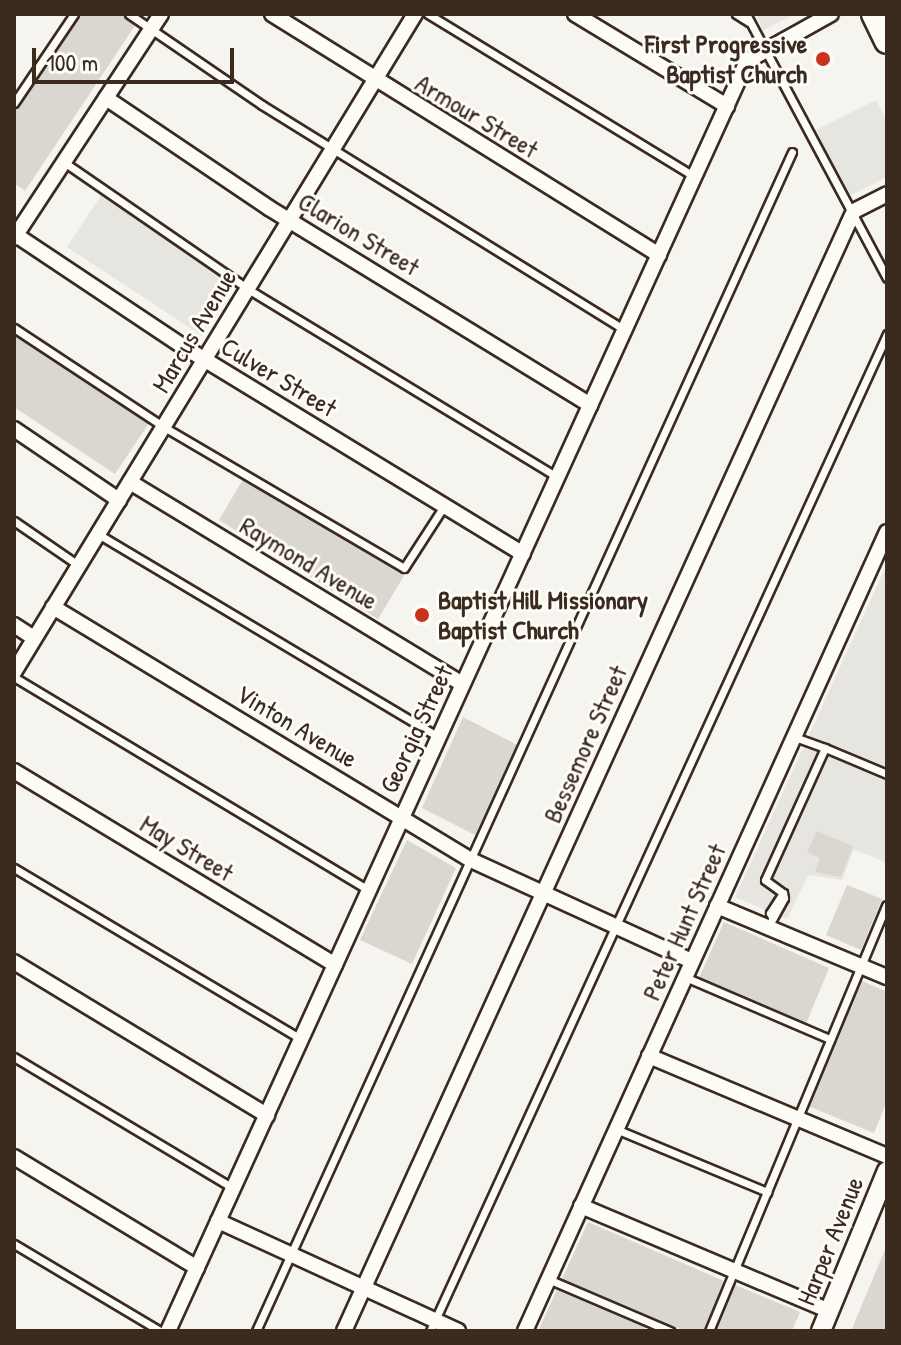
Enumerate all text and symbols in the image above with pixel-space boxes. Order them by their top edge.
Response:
place label: First Progressive Baptist Church [645,28,807,90]
scale bar [36,32,238,82]
text: 100 m [46,46,98,78]
marker: First Progressive Baptist Church [814,50,832,68]
street label: Armour Street [410,67,544,165]
street label: Clarion Street [293,186,425,282]
street label: Marcus Avenue [145,264,243,398]
street label: Culver Street [216,330,342,424]
street label: Raymond Avenue [235,510,383,616]
place label: Baptist Hill Missionary Baptist Church [438,584,648,646]
marker: Baptist Hill Missionary Baptist Church [413,606,431,624]
street label: Georgia Street [373,660,459,798]
street label: Bessemore Street [536,660,634,828]
street label: Vinton Avenue [231,678,363,774]
street label: May Street [135,808,239,888]
street label: Peter Hunt Street [636,839,732,1005]
street label: Harper Avenue [790,1172,870,1310]

